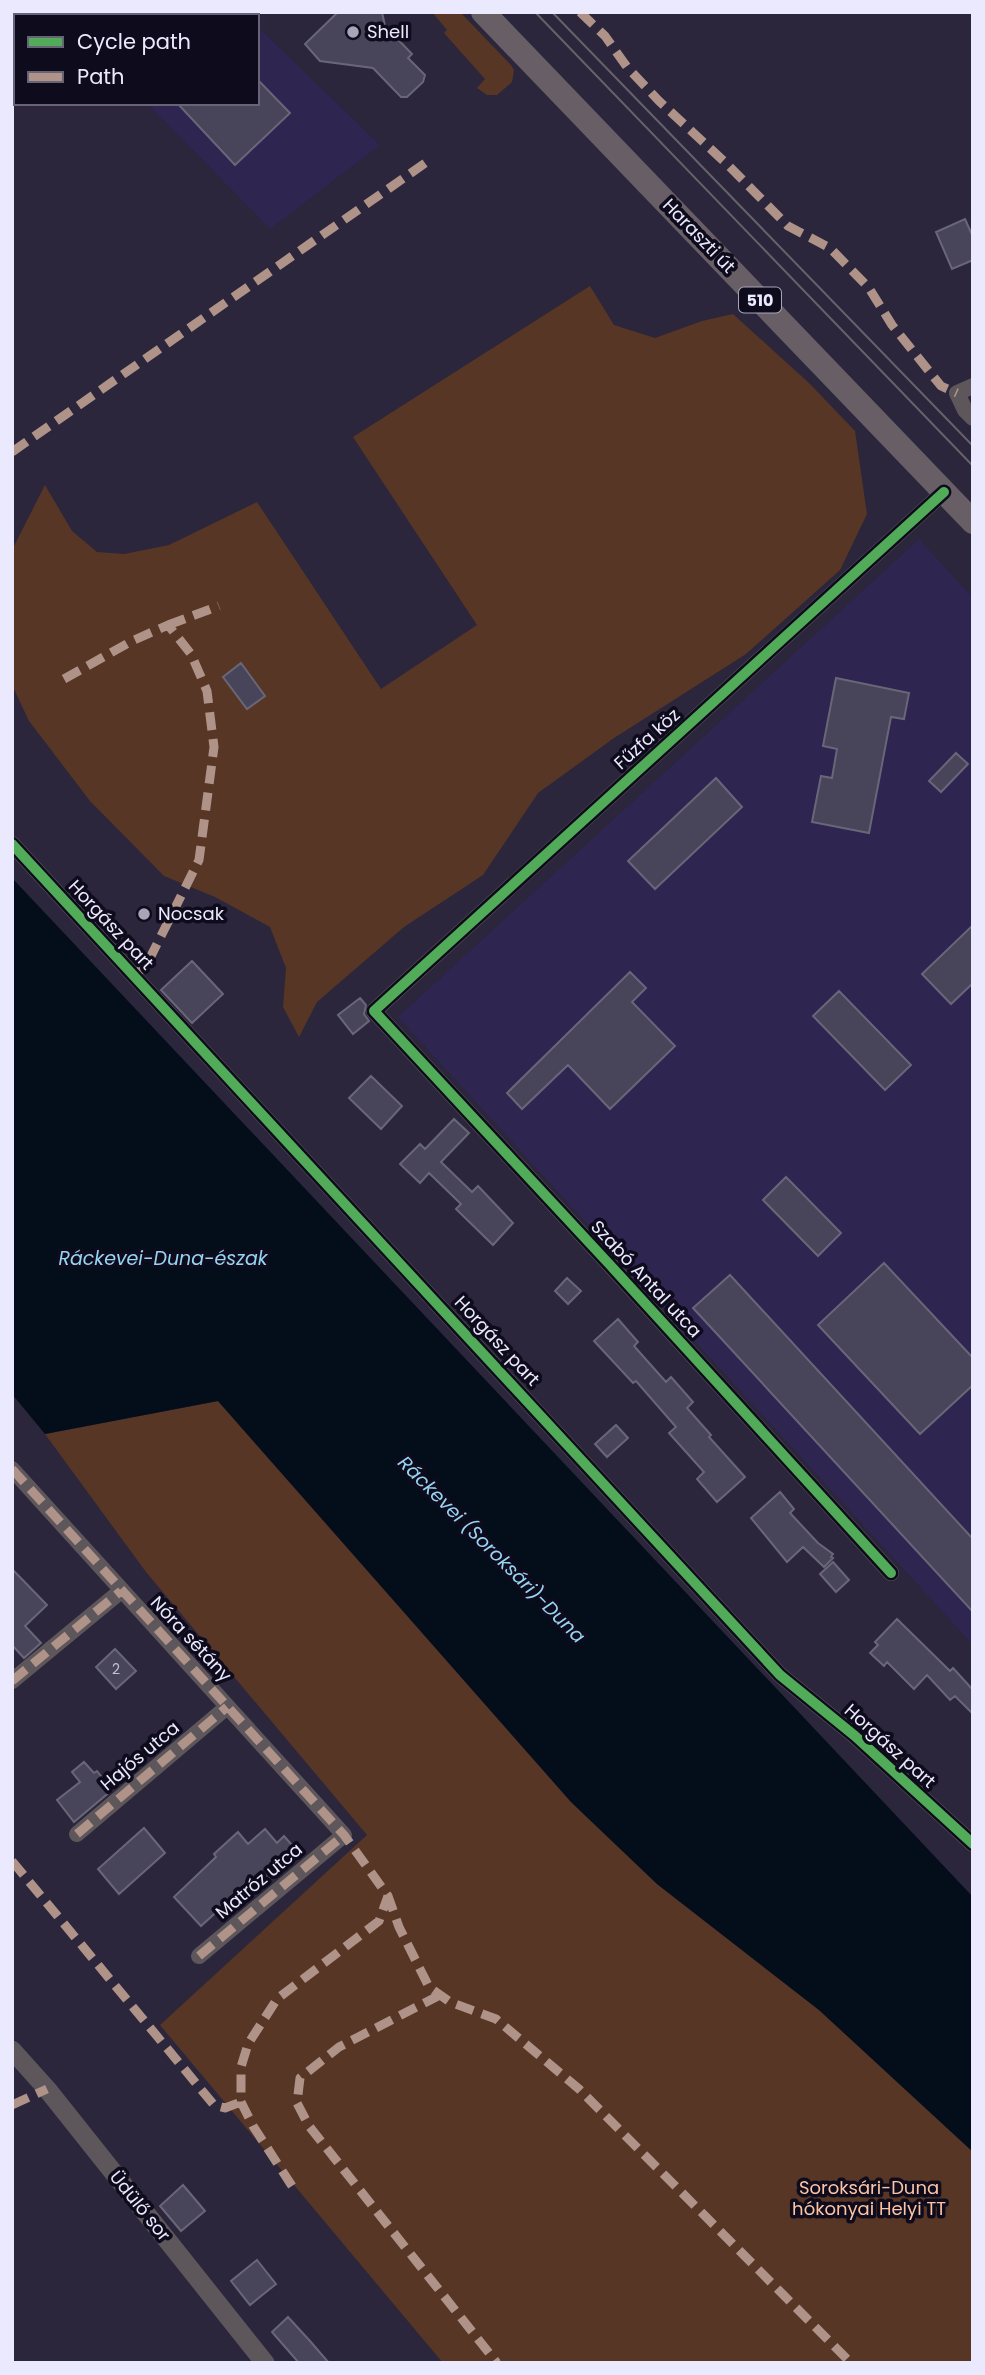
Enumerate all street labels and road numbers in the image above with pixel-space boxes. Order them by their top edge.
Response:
street label: Haraszti út [657,193,741,278]
road number: 510 [739,288,781,312]
street label: Fűzfa köz [608,702,685,775]
street label: Horgász part [63,874,160,975]
street label: Szabó Antal utca [585,1214,707,1343]
street label: Horgász part [449,1290,546,1391]
street label: Nóra sétány [145,1590,238,1687]
street label: Horgász part [839,1698,941,1793]
street label: Hajós utca [95,1715,184,1796]
street label: Matróz utca [210,1837,308,1924]
street label: Üdülő sor [104,2165,177,2246]

